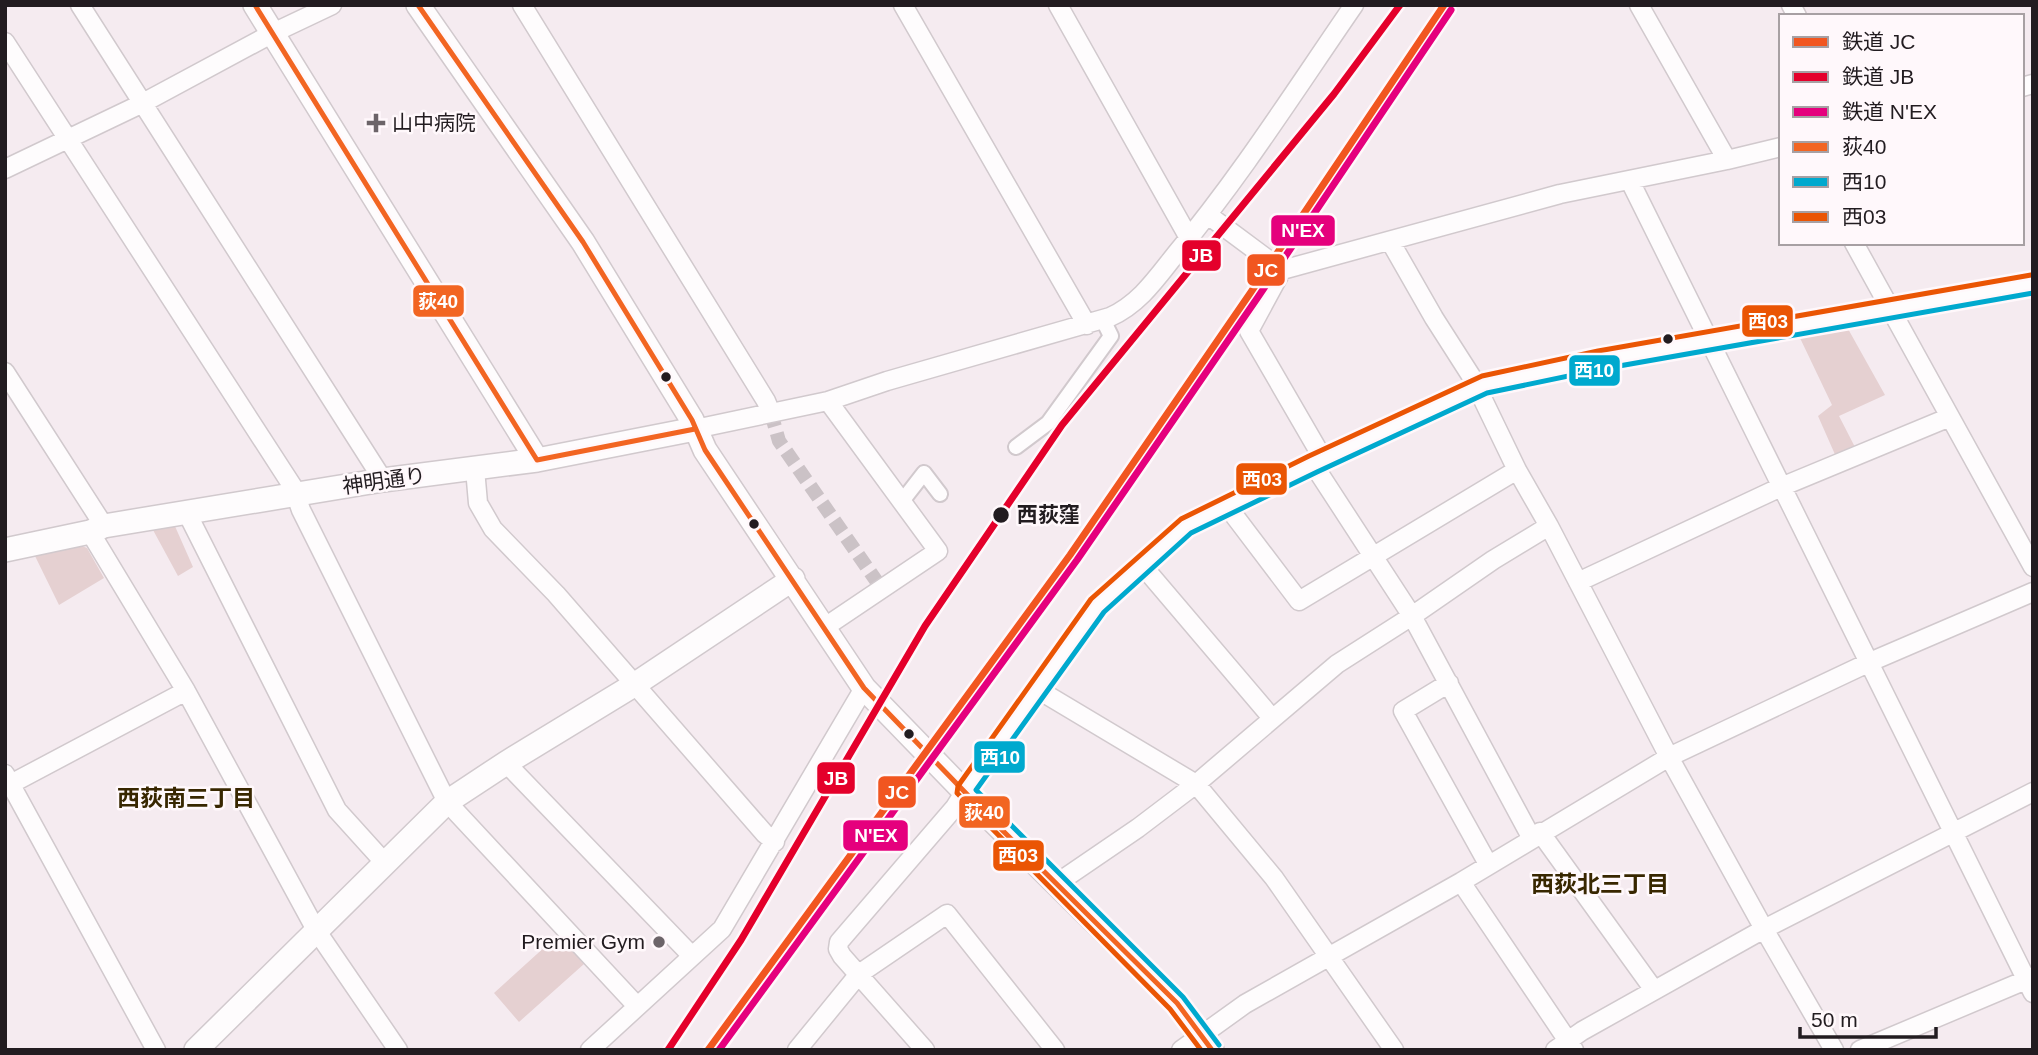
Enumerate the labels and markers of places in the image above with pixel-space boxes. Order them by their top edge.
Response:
place label: 山中病院 [392,111,476,134]
marker: 山中病院 [366,113,386,133]
unlabelled marker [1661,332,1675,346]
unlabelled marker [659,370,673,384]
place label: 西荻窪 [1017,503,1080,526]
marker: 西荻窪 [991,505,1011,525]
unlabelled marker [747,517,761,531]
unlabelled marker [902,727,916,741]
place label: Premier Gym [521,930,645,953]
marker: Premier Gym [651,934,667,950]

